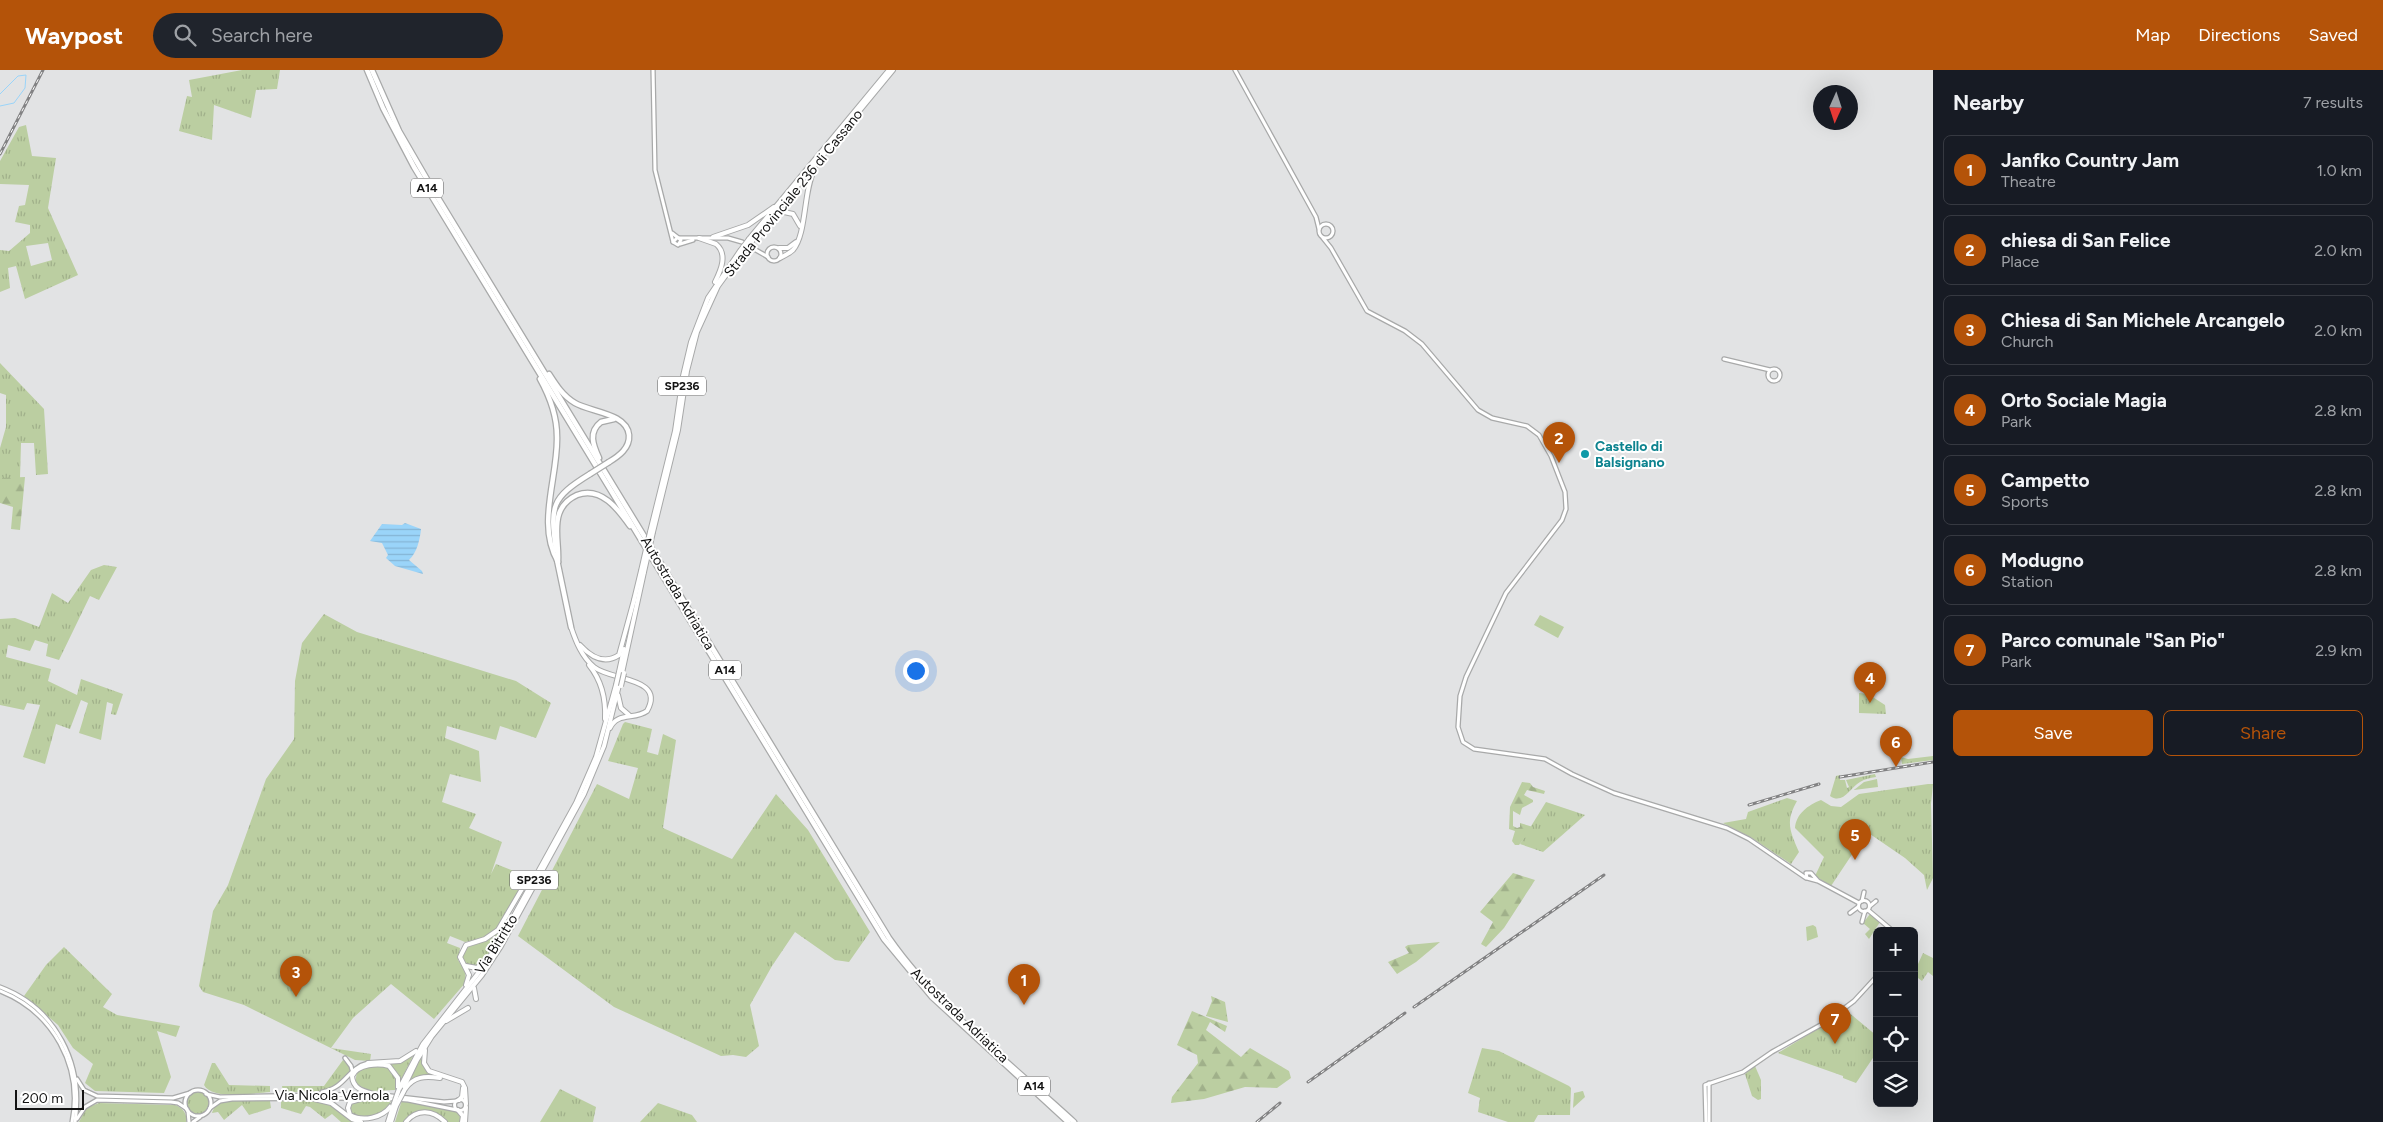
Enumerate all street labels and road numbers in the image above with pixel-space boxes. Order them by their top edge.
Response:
street label: Strada Provinciale 236 di Cassano [720,106,866,281]
road number: A14 [411,179,443,198]
road number: SP236 [658,376,706,396]
street label: Autostrada Adriatica [637,534,718,653]
road number: A14 [709,660,741,680]
road number: SP236 [510,870,558,890]
street label: Via Bitritto [471,911,521,977]
street label: Autostrada Adriatica [907,964,1012,1066]
road number: A14 [1018,1076,1050,1096]
street label: Via Nicola Vernola [275,1087,389,1104]

